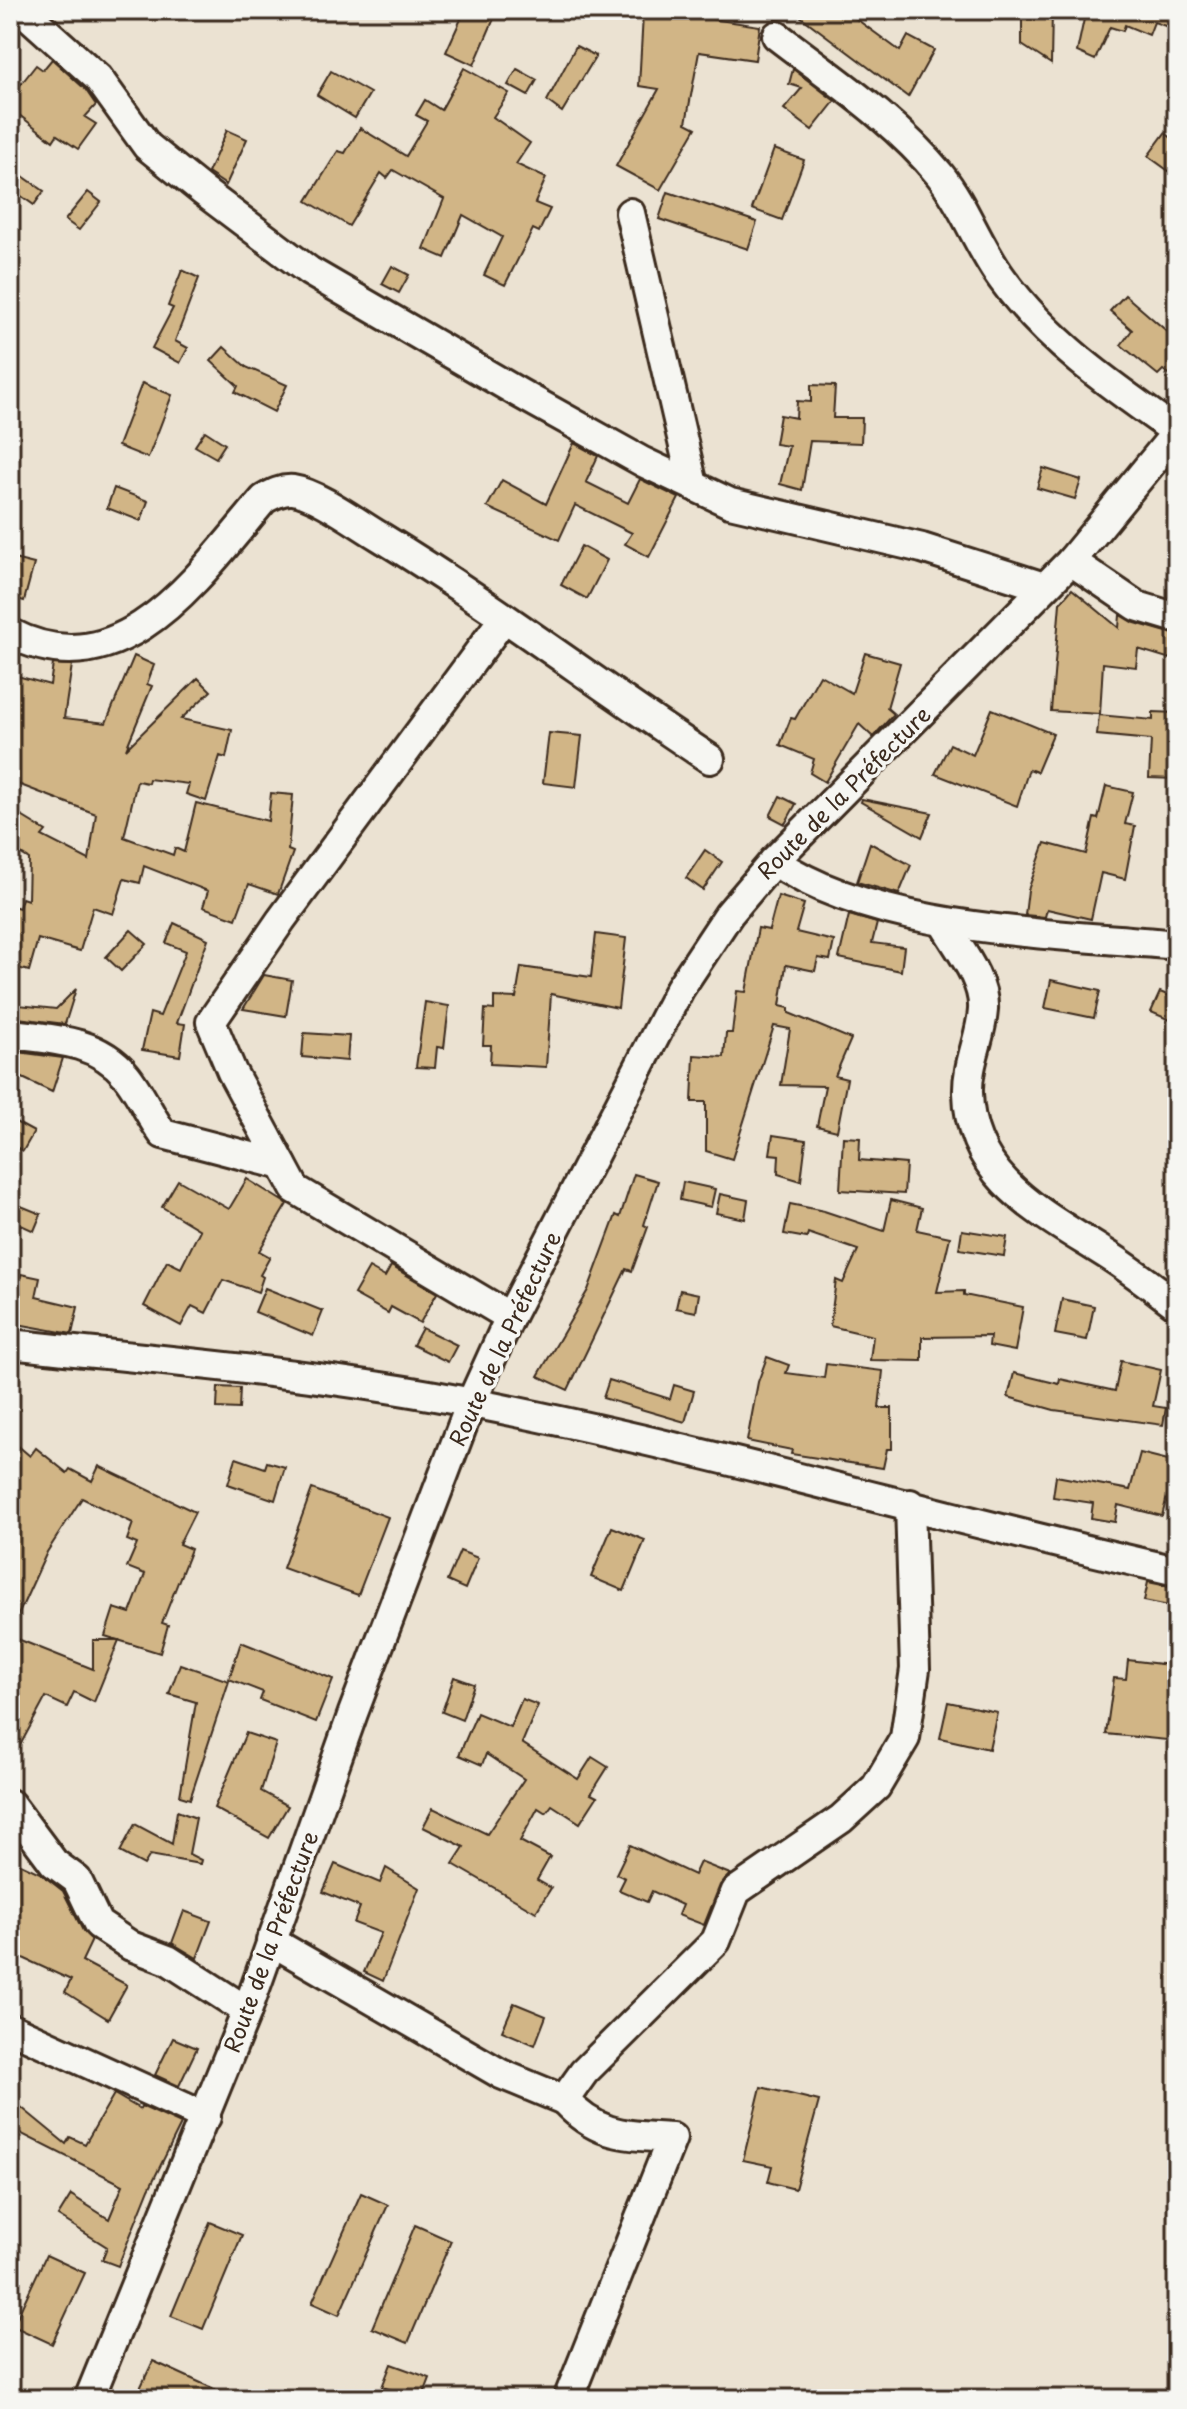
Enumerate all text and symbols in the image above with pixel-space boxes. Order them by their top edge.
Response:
street label: Route de la Préfecture [749,698,937,886]
street label: Route de la Préfecture [439,1226,568,1451]
street label: Route de la Préfecture [214,1826,325,2057]

